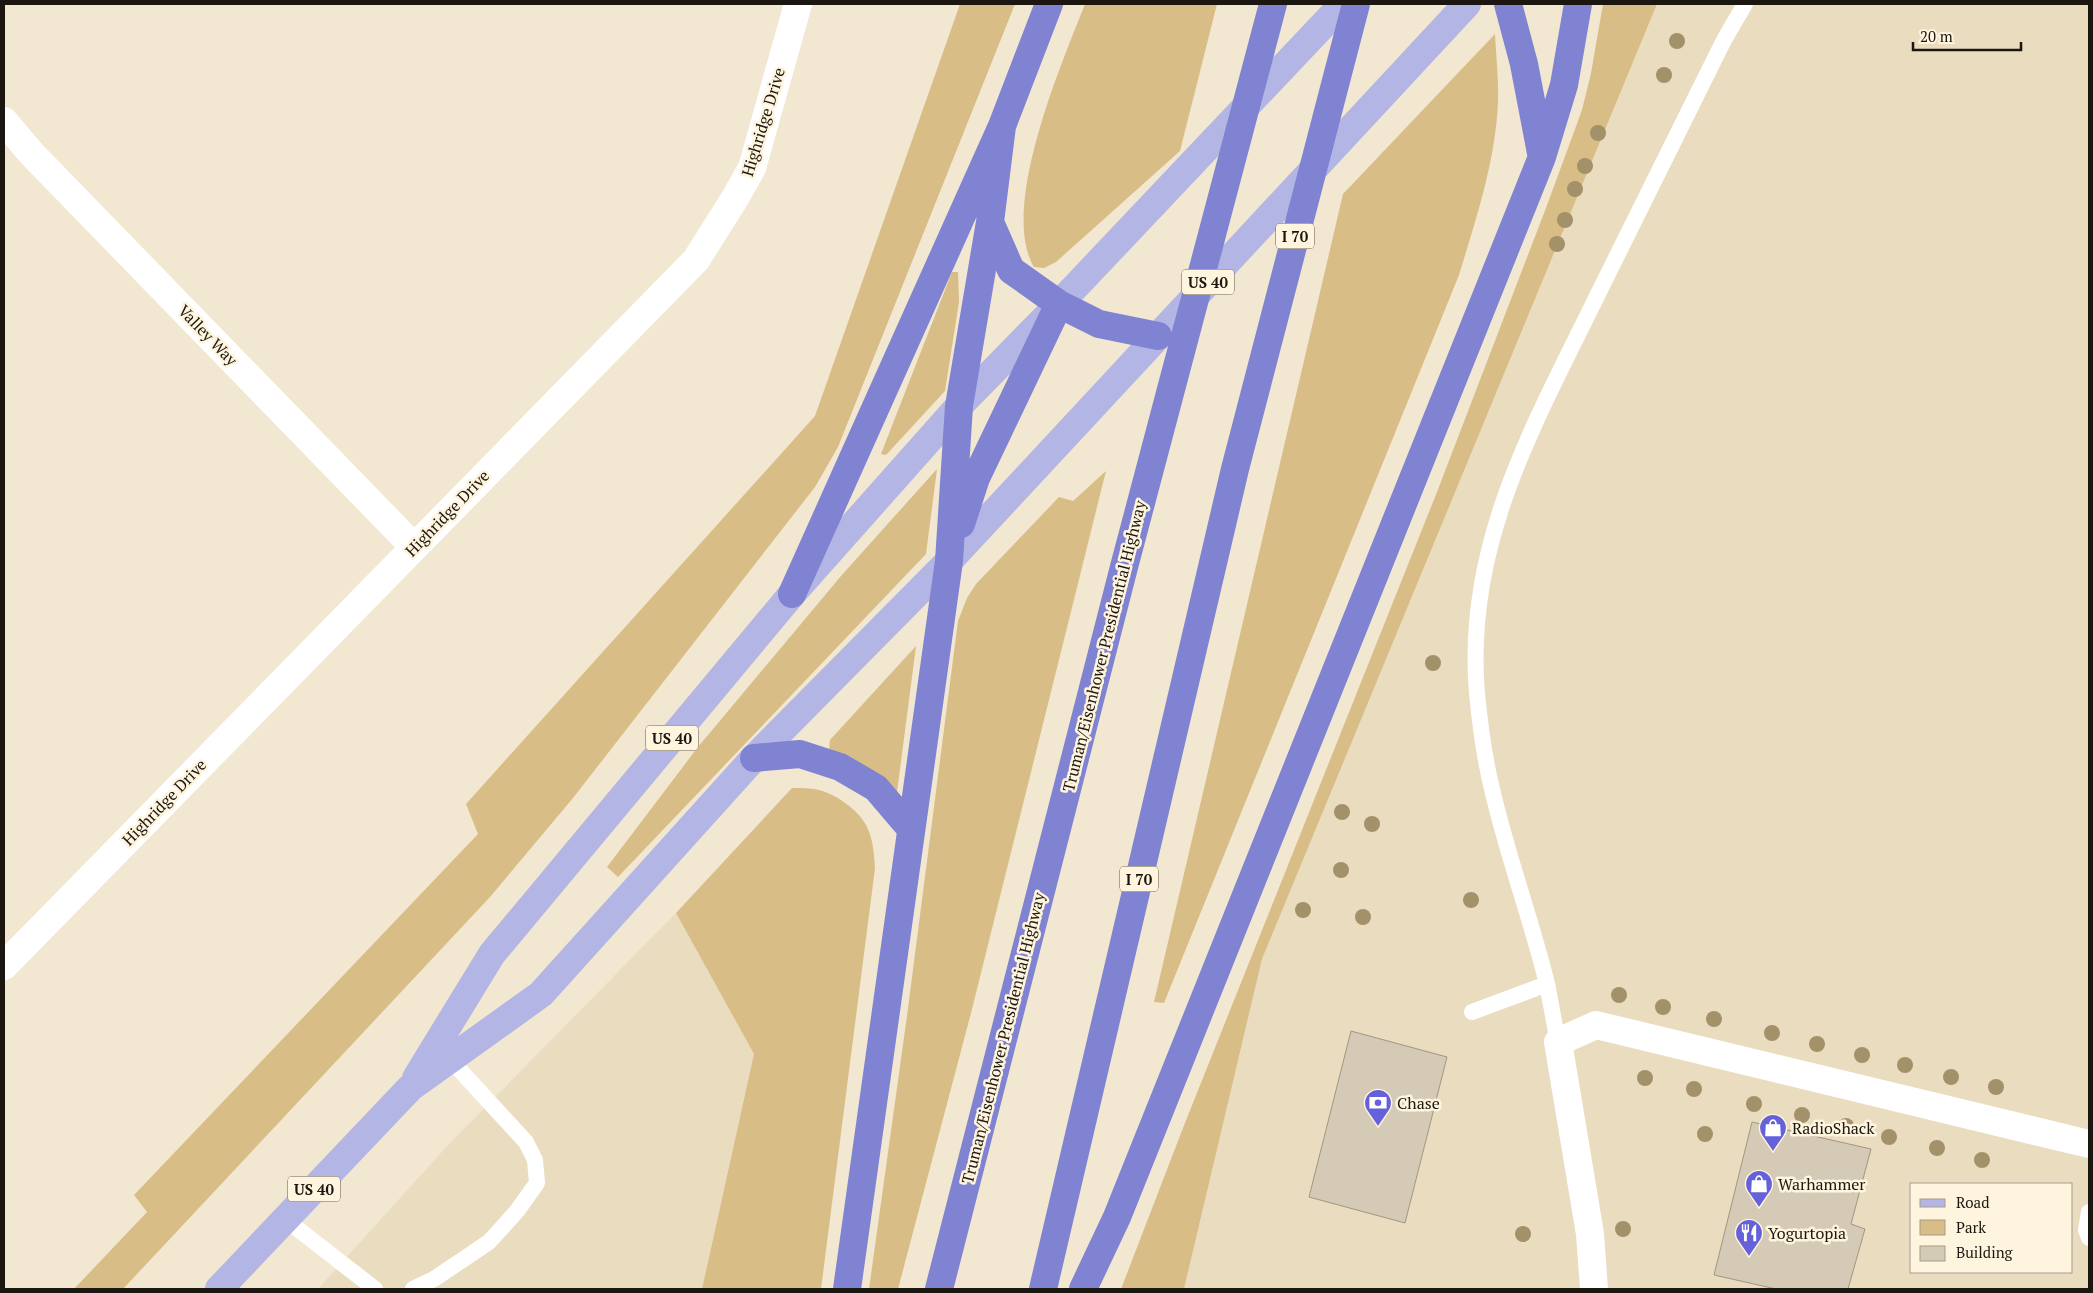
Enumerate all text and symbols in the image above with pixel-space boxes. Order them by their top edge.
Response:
scale bar [1913,20,2020,52]
text: 20 m [1920,26,1953,46]
street label: Highridge Drive [736,65,790,179]
road number: I 70 [1276,224,1314,248]
road number: US 40 [1182,270,1234,294]
street label: Valley Way [173,300,243,371]
street label: Highridge Drive [400,465,494,561]
street label: Truman/Eisenhower Presidential Highway [1057,497,1151,794]
road number: US 40 [646,726,698,750]
street label: Highridge Drive [117,754,211,850]
road number: I 70 [1120,866,1158,892]
street label: Truman/Eisenhower Presidential Highway [956,889,1050,1186]
bank icon: Chase [1363,1088,1393,1127]
place label: Chase [1397,1092,1440,1114]
shop icon: RadioShack [1758,1113,1788,1152]
place label: RadioShack [1792,1117,1875,1139]
shop icon: Warhammer [1744,1169,1774,1208]
place label: Warhammer [1778,1173,1866,1195]
road number: US 40 [288,1176,340,1202]
legend [1910,1183,2073,1273]
text: Road [1956,1192,1989,1212]
text: Park [1956,1217,1986,1237]
restaurant icon: Yogurtopia [1734,1218,1764,1257]
place label: Yogurtopia [1768,1222,1846,1244]
text: Building [1956,1242,2014,1262]

